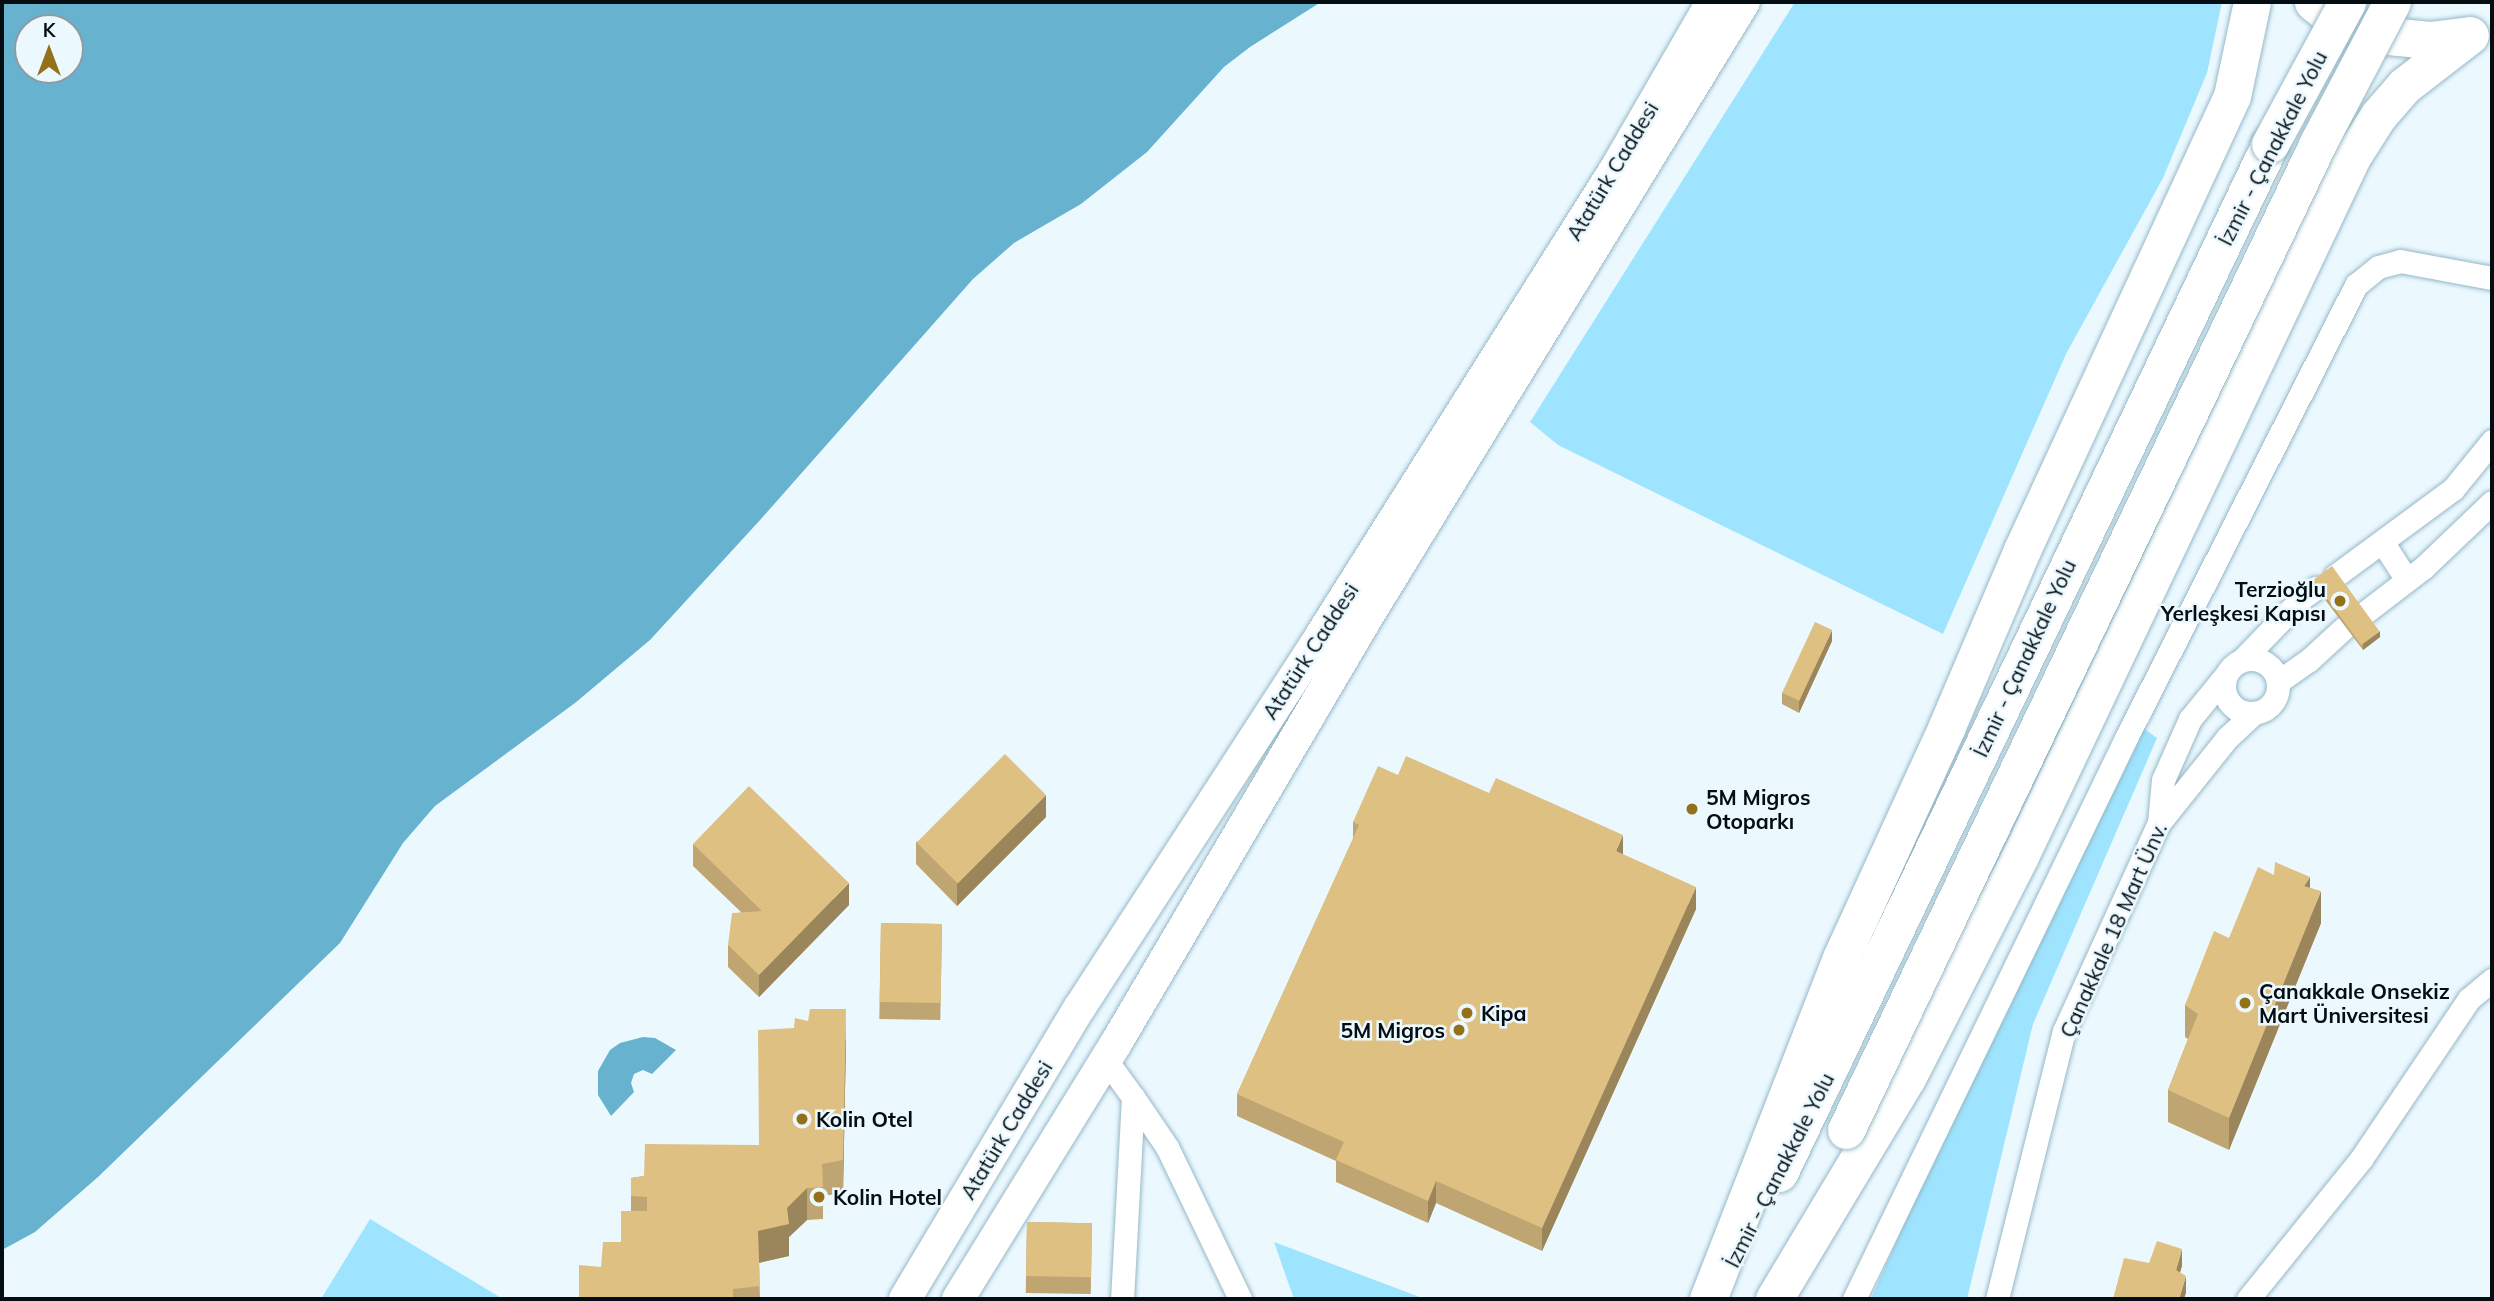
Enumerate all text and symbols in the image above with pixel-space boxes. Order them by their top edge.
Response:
north arrow [14,14,84,84]
text: K [43,18,55,42]
street label: İzmir - Çanakkale Yolu [2212,46,2332,250]
street label: Atatürk Caddesi [1561,97,1663,245]
street label: İzmir - Çanakkale Yolu [1967,555,2081,761]
place label: Terzioğlu Yerleşkesi Kapısı [2161,576,2326,626]
street label: Atatürk Caddesi [1257,578,1363,724]
marker: Terzioğlu Yerleşkesi Kapısı [2332,593,2348,609]
place label: 5M Migros Otoparkı [1706,784,1810,834]
marker: 5M Migros Otoparkı [1684,801,1700,817]
street label: Çanakkale 18 Mart Ünv. [2054,819,2172,1041]
place label: Çanakkale Onsekiz Mart Üniversitesi [2259,978,2450,1028]
marker: Çanakkale Onsekiz Mart Üniversitesi [2237,995,2253,1011]
place label: Kipa [1481,1000,1527,1026]
marker: Kipa [1459,1005,1475,1021]
place label: 5M Migros [1341,1017,1445,1043]
marker: 5M Migros [1451,1022,1467,1038]
street label: Atatürk Caddesi [955,1056,1057,1204]
street label: İzmir - Çanakkale Yolu [1719,1068,1839,1272]
place label: Kolin Otel [816,1106,913,1132]
marker: Kolin Otel [794,1111,810,1127]
place label: Kolin Hotel [833,1184,942,1210]
marker: Kolin Hotel [811,1189,827,1205]

